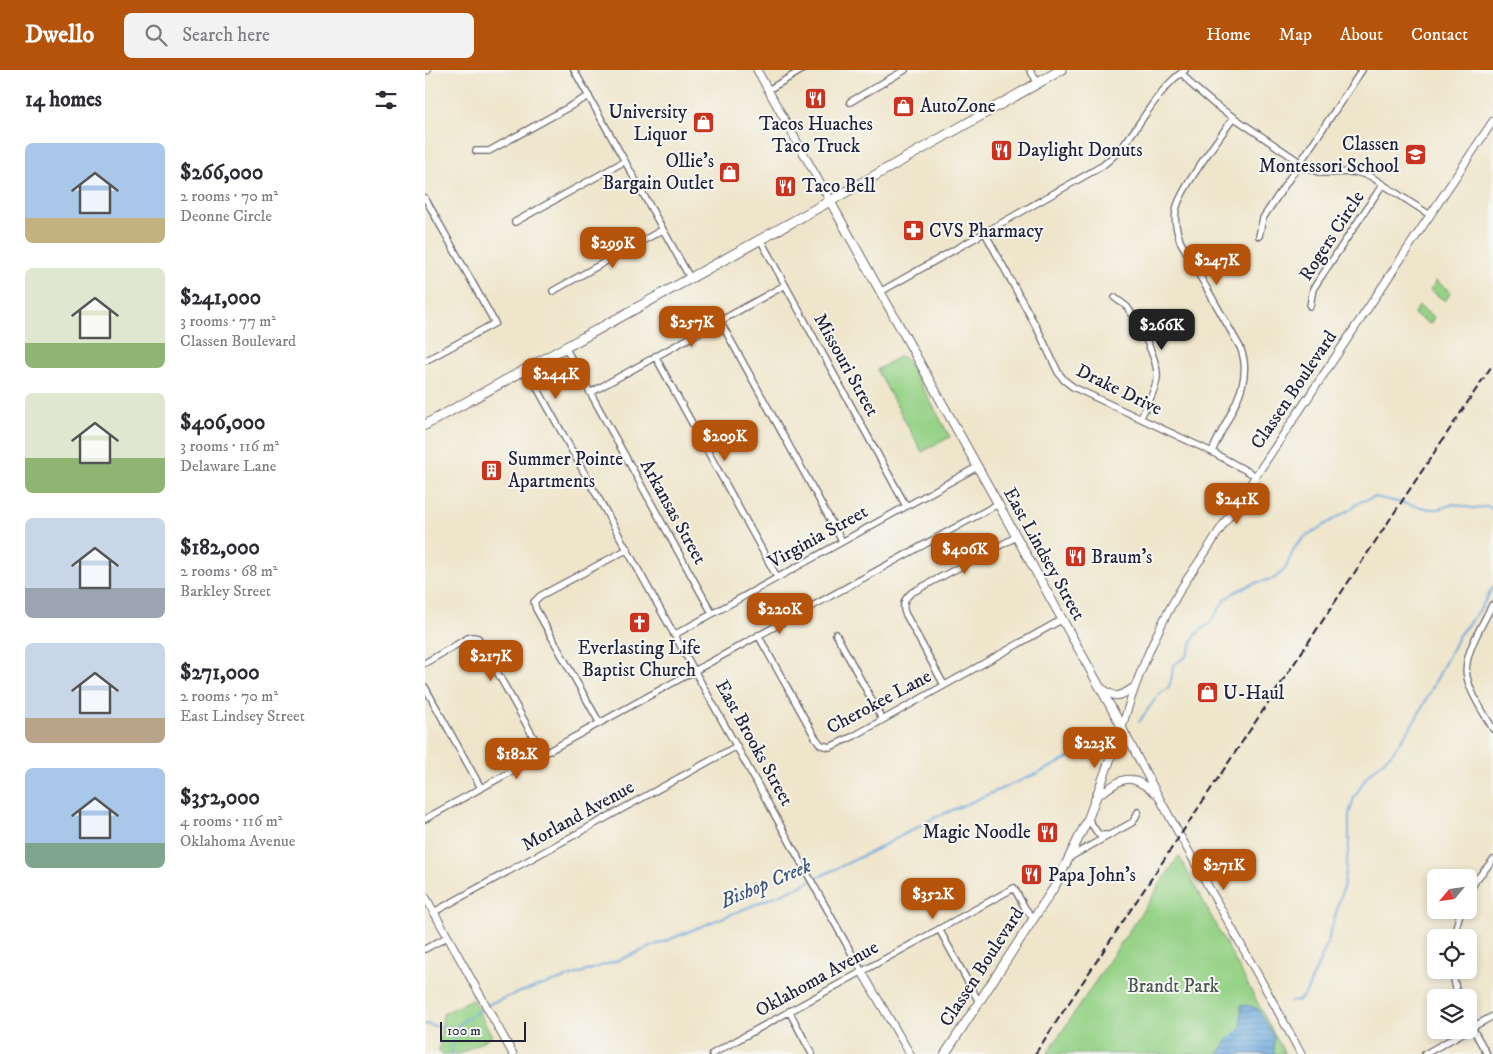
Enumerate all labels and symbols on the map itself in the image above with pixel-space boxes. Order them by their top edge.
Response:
restaurant icon: Tacos Huaches Taco Truck [804,86,828,110]
shop icon: AutoZone [892,94,916,118]
place label: AutoZone [920,95,996,118]
place label: University Liquor [608,101,688,147]
shop icon: University Liquor [691,111,715,135]
place label: Tacos Huaches Taco Truck [759,113,873,158]
place label: Classen Montessori School [1259,133,1399,178]
restaurant icon: Daylight Donuts [989,138,1013,162]
place label: Daylight Donuts [1017,139,1143,162]
school or university icon: Classen Montessori School [1403,143,1427,167]
place label: Ollie's Bargain Outlet [602,150,714,195]
shop icon: Ollie's Bargain Outlet [718,160,742,184]
restaurant icon: Taco Bell [774,174,798,198]
place label: Taco Bell [802,175,876,198]
street label: Rogers Circle [1294,187,1370,285]
pharmacy icon: CVS Pharmacy [901,219,925,243]
place label: CVS Pharmacy [929,220,1044,243]
pin: $299K [578,226,648,269]
pin: $247K [1182,244,1252,286]
pin: $257K [657,306,727,348]
pin: $266K [1127,308,1197,351]
street label: Missouri Street [808,309,884,421]
street label: Classen Boulevard [1246,326,1342,454]
pin: $244K [521,358,591,400]
street label: Drake Drive [1072,359,1166,421]
pin: $209K [690,420,760,462]
place label: Summer Pointe Apartments [508,448,623,493]
street label: Arkansas Street [635,456,711,568]
building icon: Summer Pointe Apartments [480,458,504,482]
pin: $241K [1202,482,1272,525]
street label: East Lindsey Street [998,484,1090,624]
street label: Virginia Street [763,500,872,574]
pin: $406K [930,532,1000,575]
restaurant icon: Braum's [1063,545,1087,569]
place label: Braum's [1091,546,1152,569]
pin: $220K [745,592,815,635]
church icon: Everlasting Life Baptist Church [627,610,651,634]
place label: Everlasting Life Baptist Church [577,637,701,682]
pin: $217K [456,640,526,682]
street label: Cherokee Lane [823,665,935,739]
street label: East Brooks Street [710,676,798,810]
shop icon: U-Haul [1195,681,1219,705]
place label: U-Haul [1223,682,1285,705]
pin: $223K [1060,726,1130,769]
pin: $182K [482,738,552,780]
street label: Morland Avenue [518,776,638,856]
restaurant icon: Magic Noodle [1035,820,1059,844]
place label: Magic Noodle [922,821,1031,844]
pin: $271K [1189,848,1259,891]
water label: Bishop Creek [716,853,816,915]
restaurant icon: Papa John's [1020,863,1044,887]
place label: Papa John's [1048,864,1136,887]
north arrow [1427,869,1477,919]
pin: $352K [898,878,968,920]
street label: Classen Boulevard [935,902,1029,1031]
street label: Oklahoma Avenue [752,936,883,1022]
park label: Brandt Park [1127,975,1220,998]
scale bar [440,1019,526,1042]

